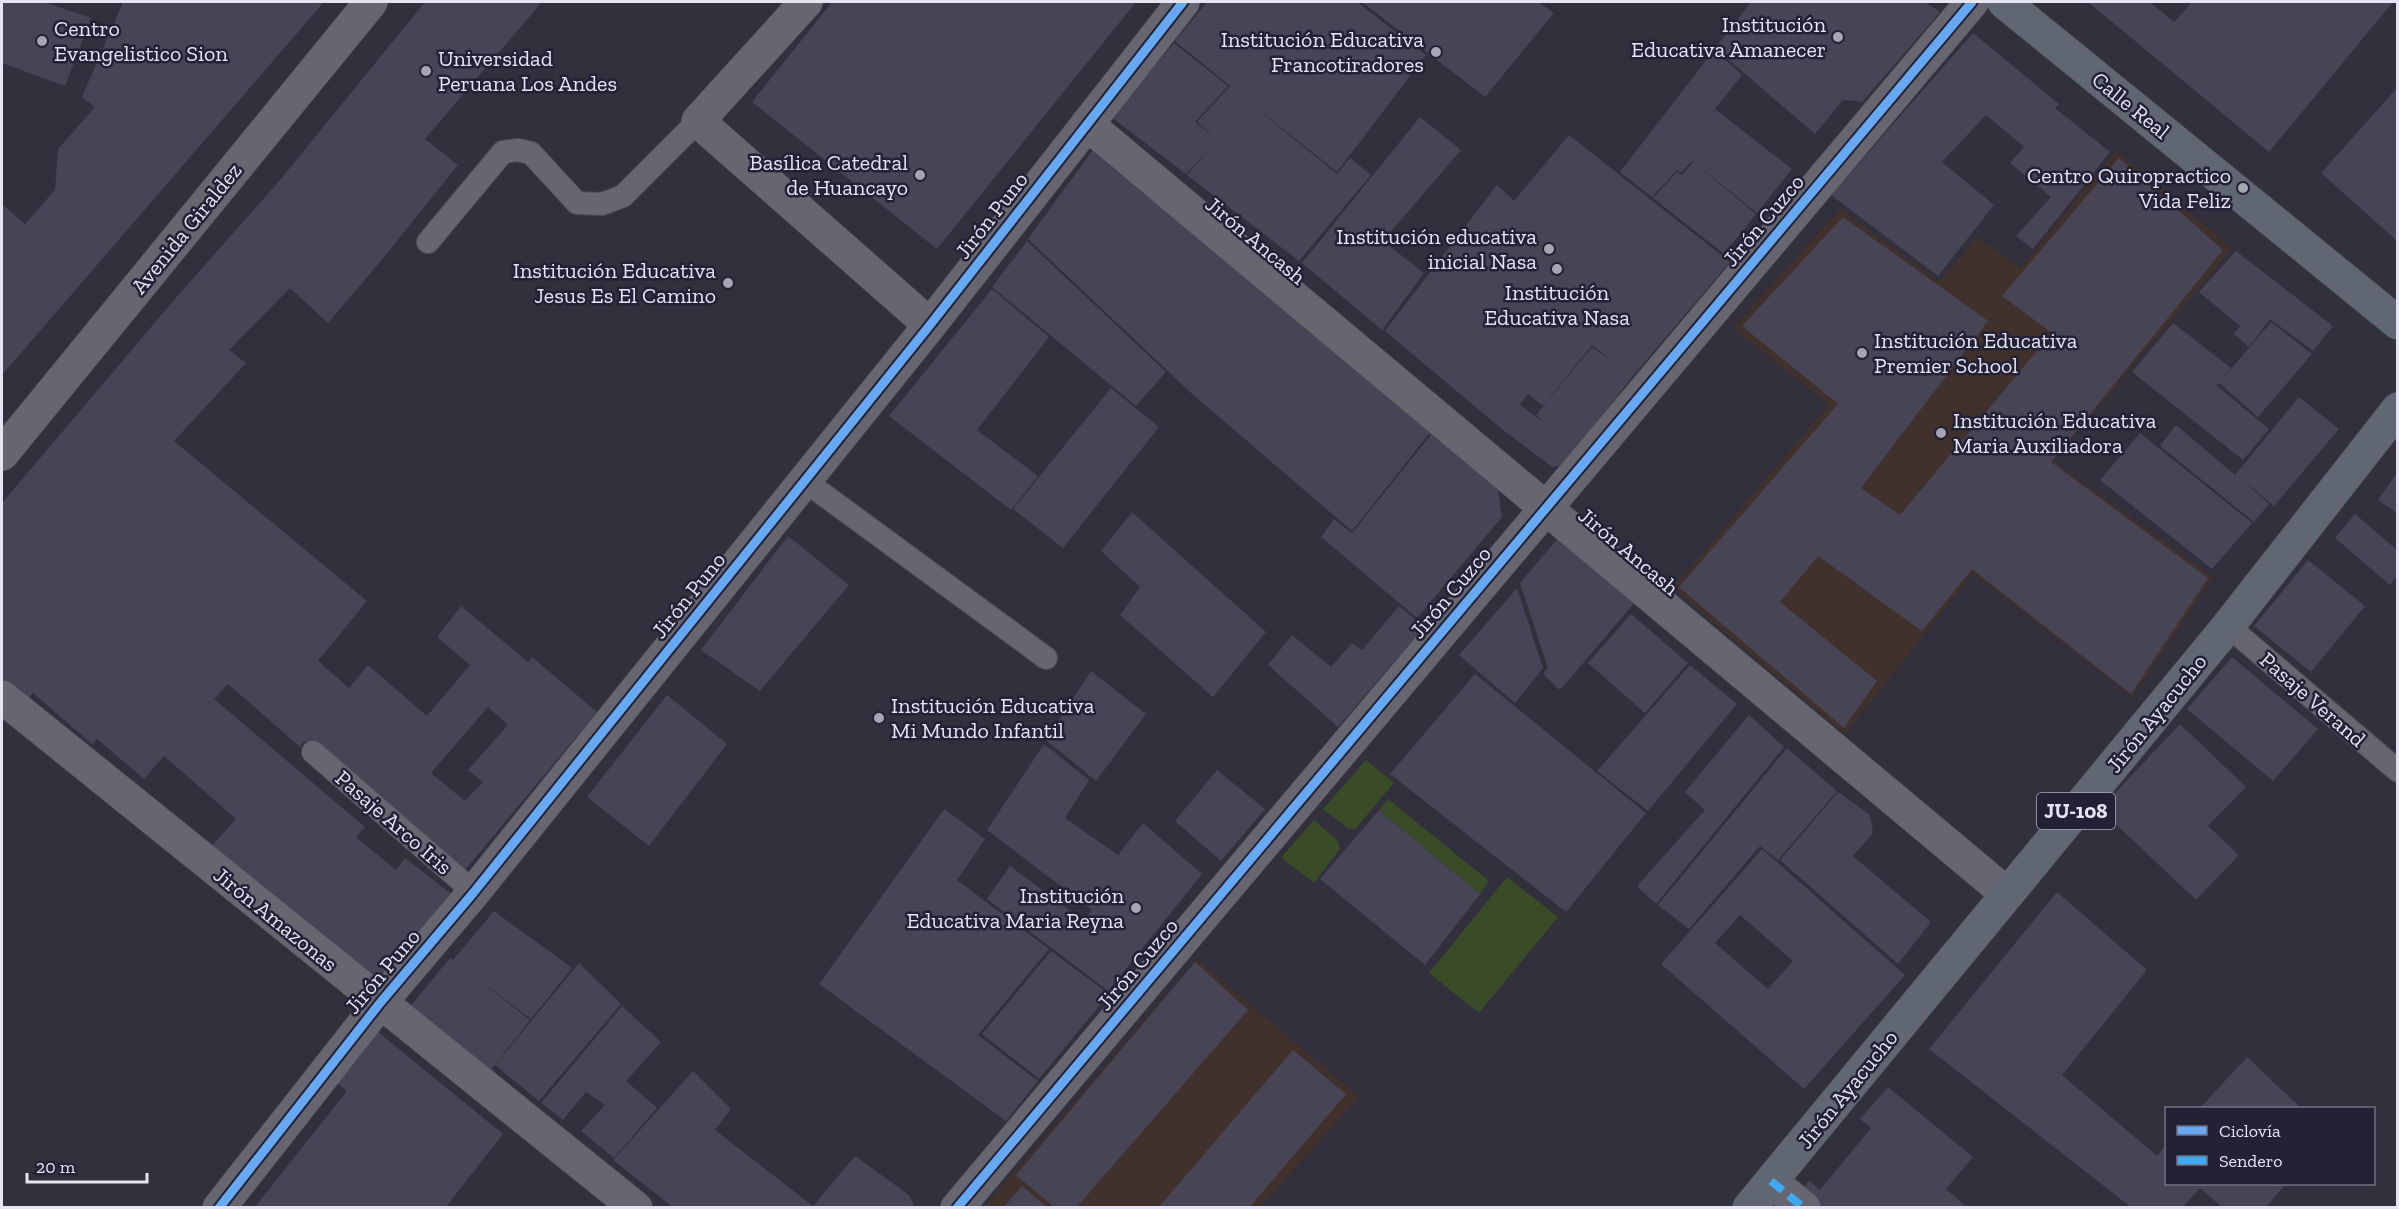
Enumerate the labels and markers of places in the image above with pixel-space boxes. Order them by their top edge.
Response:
place label: Institución Educativa Amanecer [1631,11,1826,63]
place label: Centro Evangelistico Sion [54,15,228,67]
place label: Institución Educativa Francotiradores [1221,26,1424,78]
marker: Institución Educativa Amanecer [1831,30,1845,44]
marker: Centro Evangelistico Sion [35,34,49,48]
place label: Universidad Peruana Los Andes [438,45,617,97]
marker: Institución Educativa Francotiradores [1429,45,1443,59]
marker: Universidad Peruana Los Andes [419,64,433,78]
place label: Basílica Catedral de Huancayo [749,149,908,201]
place label: Centro Quiropractico Vida Feliz [2027,162,2231,214]
marker: Basílica Catedral de Huancayo [913,168,927,182]
marker: Centro Quiropractico Vida Feliz [2236,181,2250,195]
place label: Institución educativa inicial Nasa [1336,223,1537,275]
marker: Institución educativa inicial Nasa [1542,242,1556,256]
place label: Institución Educativa Jesus Es El Camino [513,257,716,309]
marker: Institución Educativa Nasa [1550,262,1564,276]
marker: Institución Educativa Jesus Es El Camino [721,276,735,290]
place label: Institución Educativa Nasa [1484,279,1630,331]
place label: Institución Educativa Premier School [1874,327,2078,379]
marker: Institución Educativa Premier School [1855,346,1869,360]
place label: Institución Educativa Maria Auxiliadora [1953,407,2157,459]
marker: Institución Educativa Maria Auxiliadora [1934,426,1948,440]
place label: Institución Educativa Mi Mundo Infantil [891,692,1095,744]
marker: Institución Educativa Mi Mundo Infantil [872,711,886,725]
place label: Institución Educativa Maria Reyna [906,882,1124,934]
marker: Institución Educativa Maria Reyna [1129,901,1143,915]

